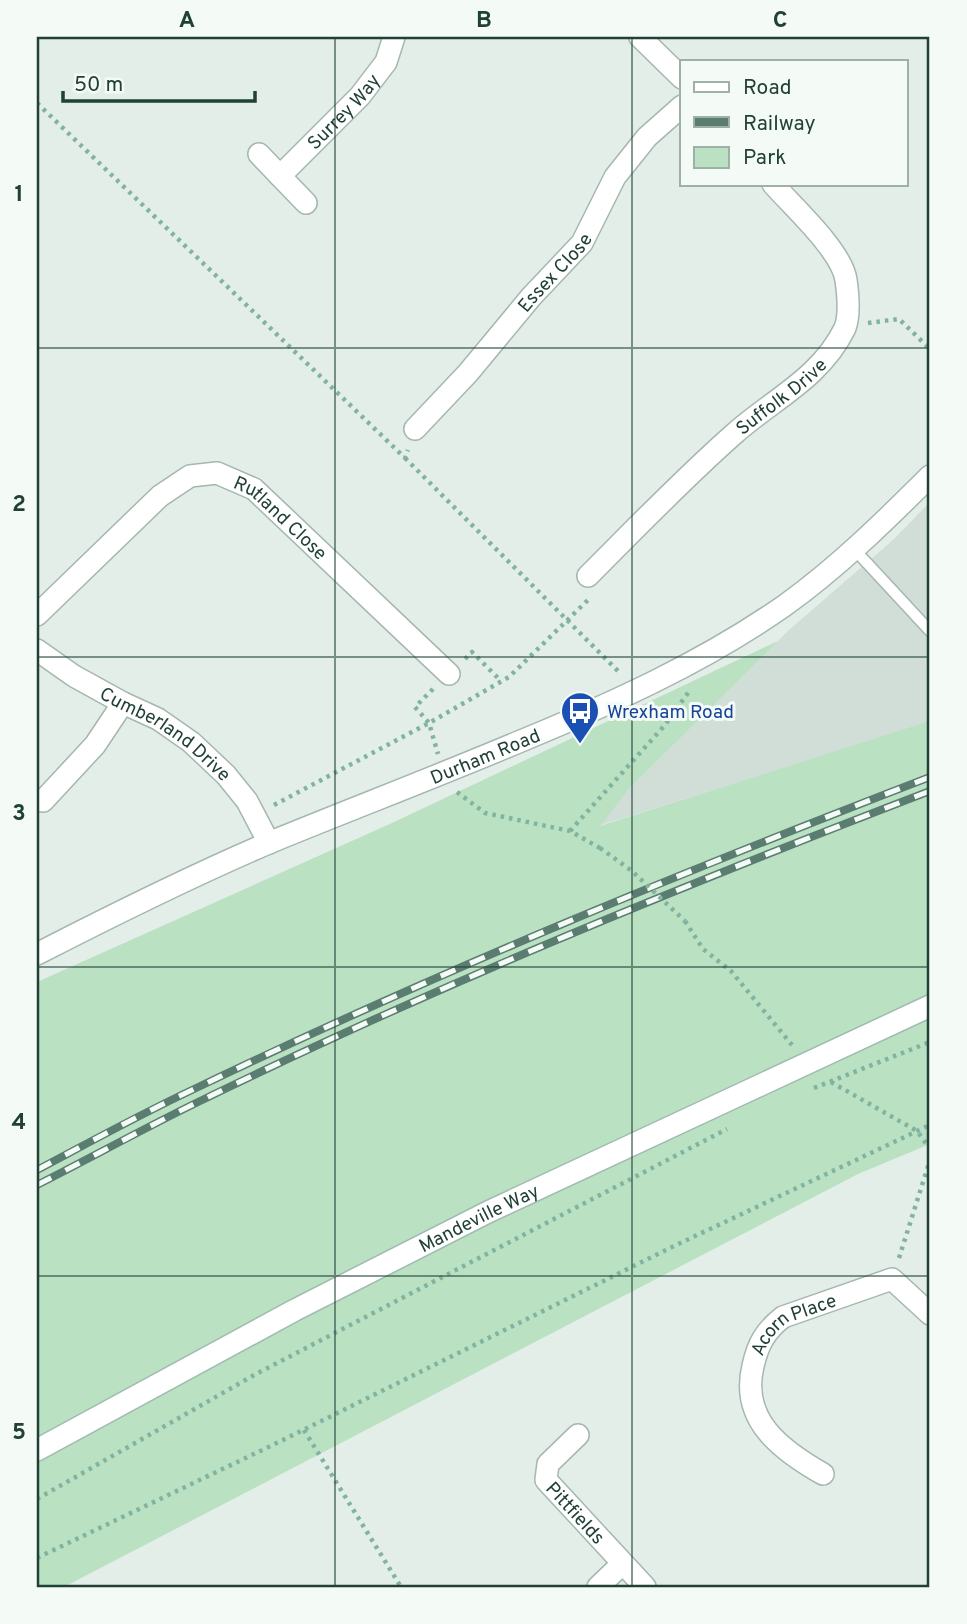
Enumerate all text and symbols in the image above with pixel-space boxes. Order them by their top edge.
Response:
text: A [179,7,195,36]
text: B [476,7,492,36]
text: C [773,7,787,36]
scale bar [63,60,256,104]
legend [680,60,908,186]
street label: Surrey Way [303,70,387,156]
text: 50 m [74,72,123,99]
text: Road [743,75,792,102]
text: Railway [743,111,816,138]
text: Park [743,145,786,172]
text: 1 [14,181,24,210]
street label: Essex Close [513,230,599,318]
street label: Suffolk Drive [732,354,833,441]
street label: Rutland Close [230,472,331,566]
text: 2 [12,491,26,520]
street label: Cumberland Drive [95,682,235,787]
bus stop icon: Wrexham Road [559,690,601,745]
place label: Wrexham Road [607,701,734,725]
street label: Durham Road [427,724,544,791]
text: 3 [12,800,26,829]
text: 4 [12,1109,26,1138]
street label: Mandeville Way [415,1180,543,1259]
street label: Acorn Place [747,1289,840,1360]
text: 5 [12,1419,26,1448]
street label: Pittfields [540,1477,609,1550]

